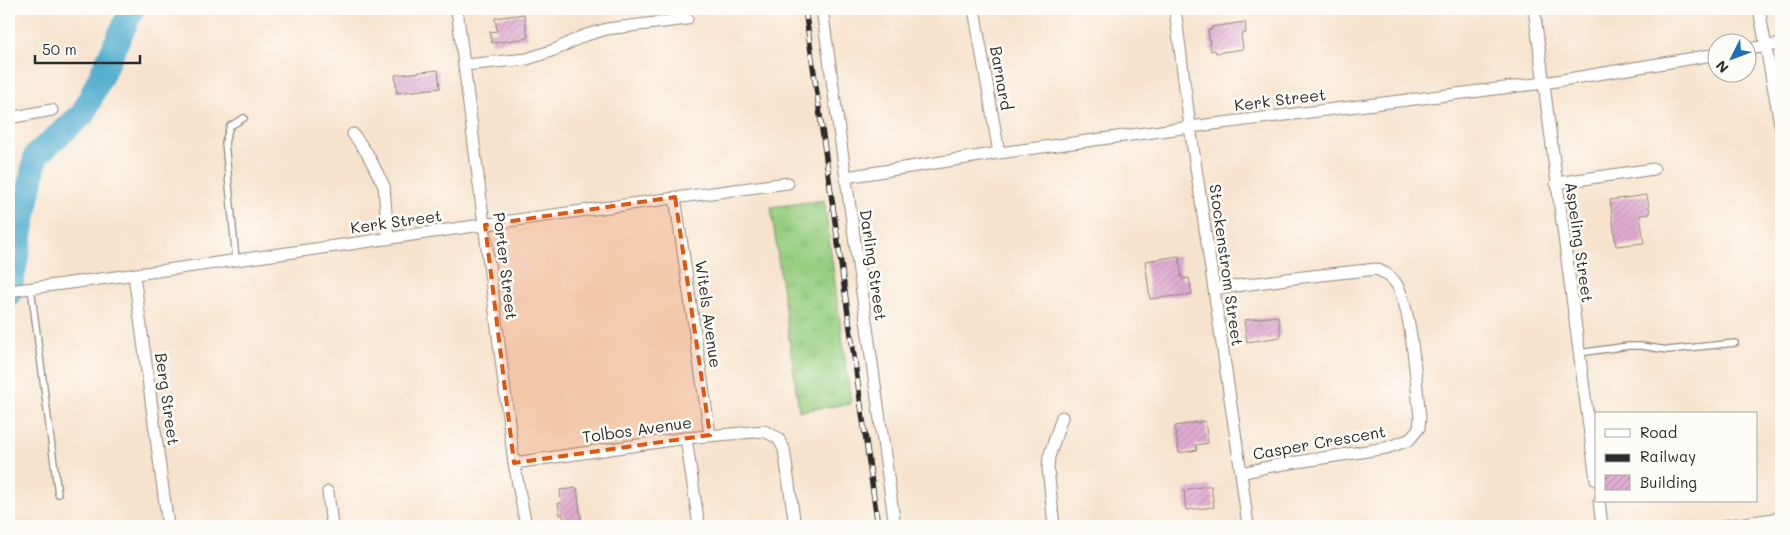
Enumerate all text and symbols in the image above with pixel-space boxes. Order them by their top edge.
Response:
scale bar [35,32,140,64]
north arrow [1708,32,1758,82]
text: 50 m [42,39,77,59]
street label: Barnard [986,44,1018,112]
text: N [1711,57,1733,77]
street label: Kerk Street [1233,83,1327,115]
street label: Aspeling Street [1561,180,1599,304]
street label: Stockenstrom Street [1205,183,1249,347]
street label: Kerk Street [349,204,443,238]
street label: Darling Street [856,208,892,322]
street label: Porter Street [489,211,523,321]
street label: Witels Avenue [691,259,727,369]
street label: Berg Street [151,351,185,447]
street label: Tolbos Avenue [581,411,693,447]
legend [1595,412,1758,502]
street label: Casper Crescent [1251,420,1387,464]
text: Road [1640,422,1677,442]
text: Railway [1640,446,1696,466]
text: Building [1640,472,1697,492]

